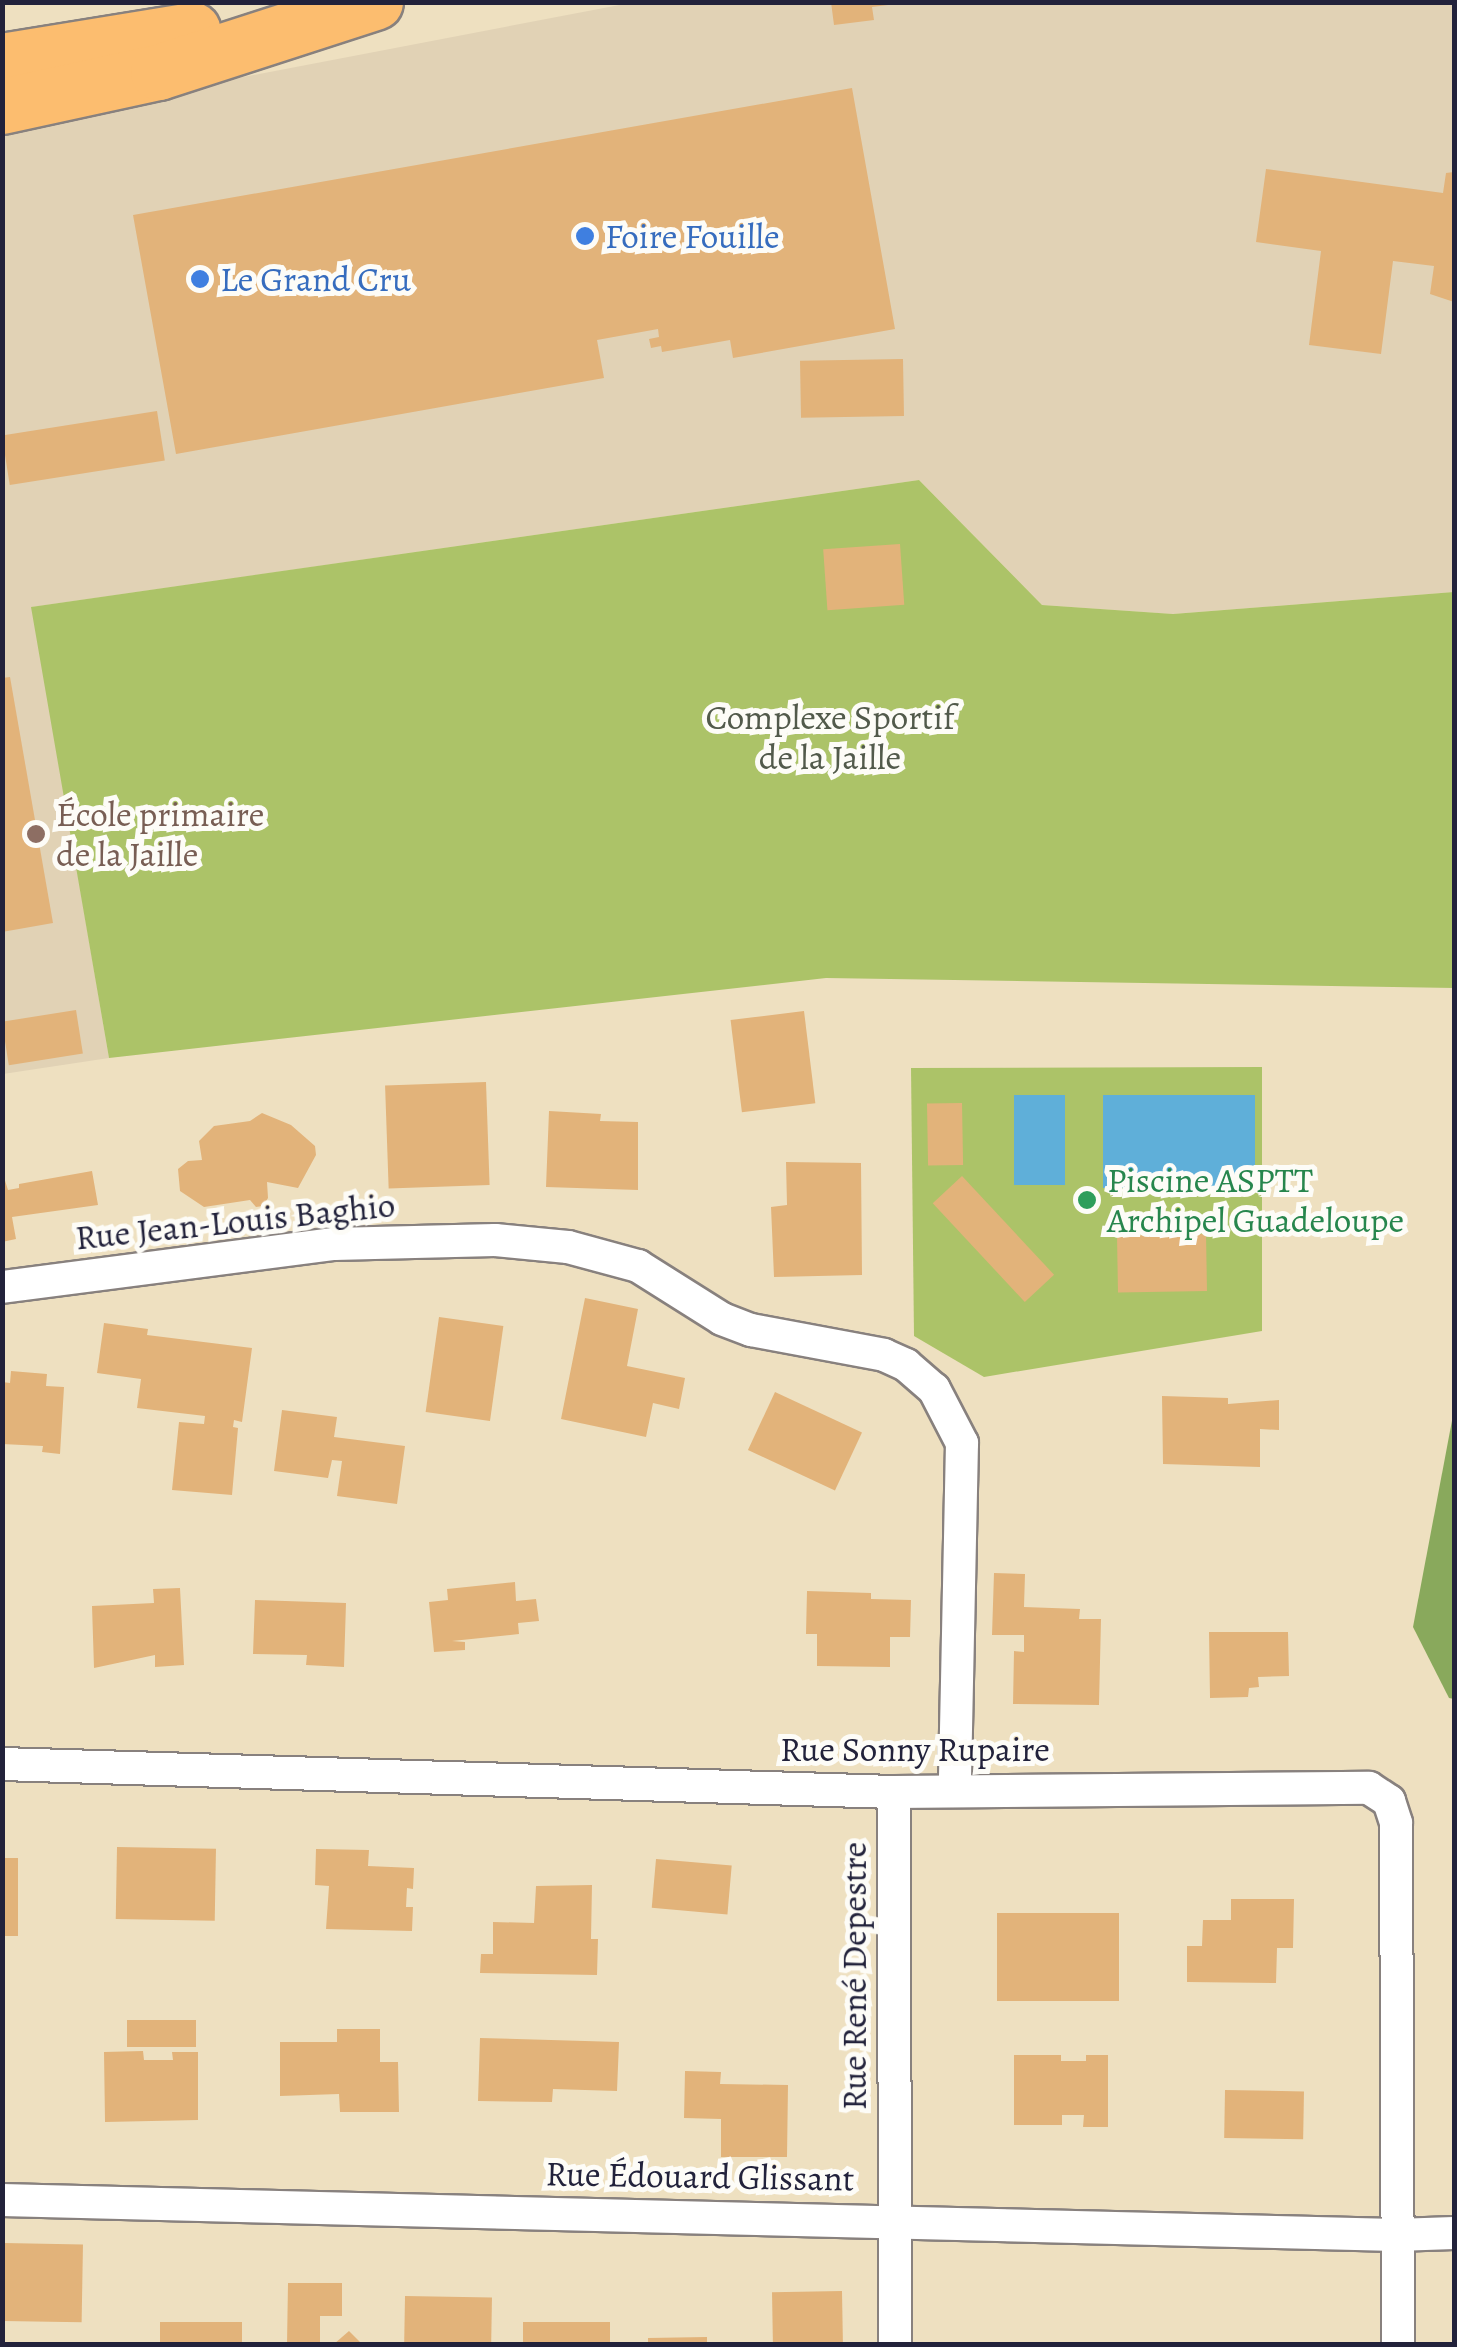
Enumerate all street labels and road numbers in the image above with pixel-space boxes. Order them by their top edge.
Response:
street label: Rue Jean-Louis Baghio [73,1183,397,1259]
street label: Rue Sonny Rupaire [780,1728,1050,1770]
street label: Rue René Depestre [833,1842,875,2110]
street label: Rue Édouard Glissant [545,2152,855,2200]

